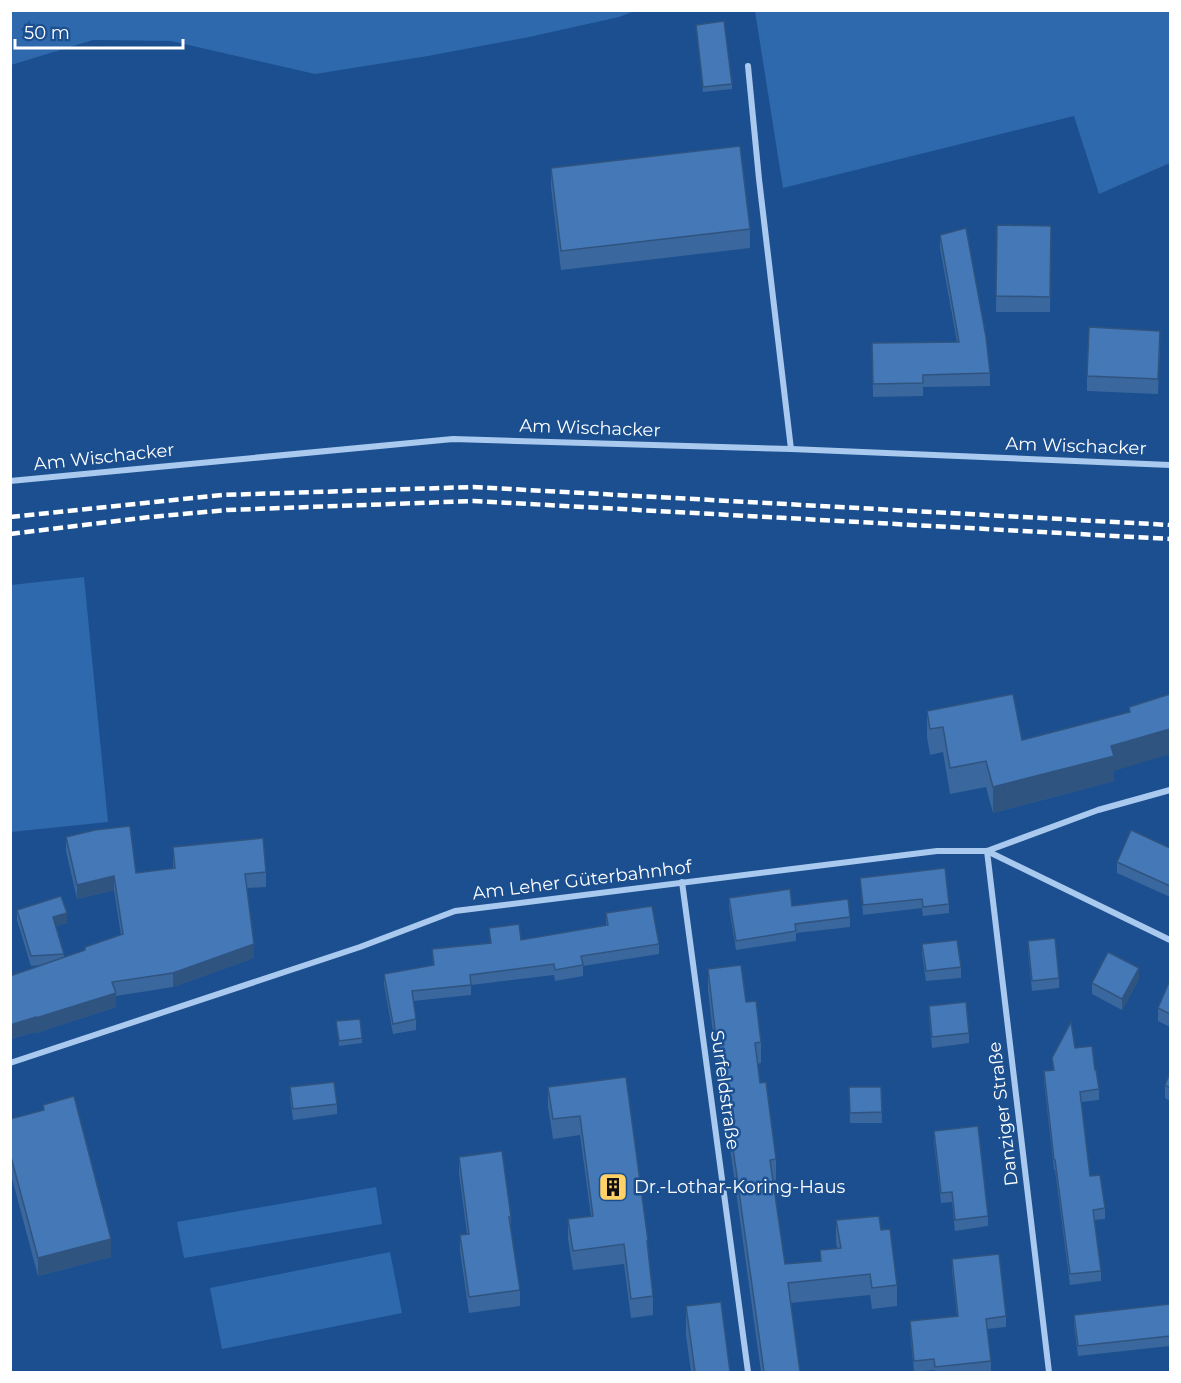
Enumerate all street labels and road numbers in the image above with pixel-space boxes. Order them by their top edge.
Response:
street label: Am Wischacker [519,415,661,441]
street label: Am Wischacker [1005,433,1147,459]
street label: Am Wischacker [33,439,175,475]
street label: Am Leher Güterbahnhof [471,856,694,904]
street label: Surfeldstraße [706,1029,744,1151]
street label: Danziger Straße [983,1040,1023,1187]

